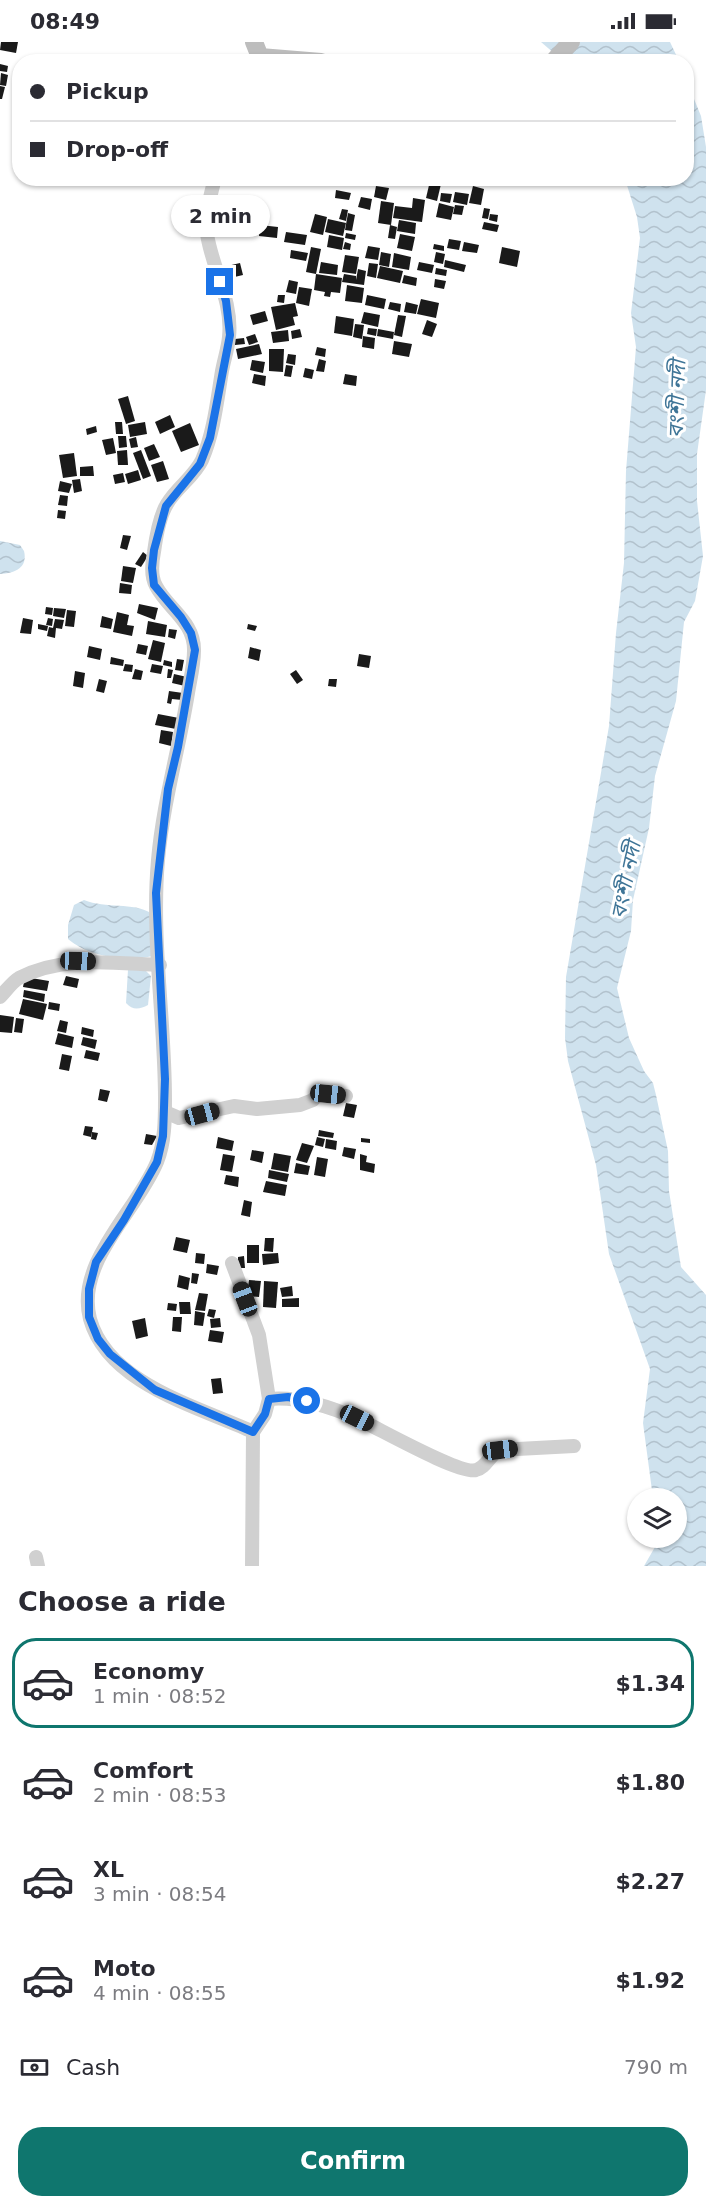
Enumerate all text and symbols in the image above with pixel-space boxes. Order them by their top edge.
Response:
text: 08:49 [30,9,100,34]
text: Pickup [66,79,149,104]
text: Drop-off [66,137,168,162]
callout: 2 min [170,195,270,237]
text: 2 min [189,204,252,228]
route end [206,268,233,295]
water label: বংশী নদী [663,355,691,438]
water label: বংশী নদী [605,835,647,921]
car [60,951,96,971]
car [309,1083,347,1105]
car [182,1101,222,1127]
car [230,1279,260,1319]
route start [293,1387,320,1414]
car [337,1402,377,1434]
car [481,1439,519,1461]
map controls [627,1488,687,1548]
button: layers [627,1488,687,1548]
text: Choose a ride [18,1586,226,1617]
icon: car [21,1656,75,1710]
text: Economy [93,1659,204,1684]
text: $1.34 [615,1671,685,1696]
text: 1 min · 08:52 [93,1684,227,1708]
icon: car [21,1755,75,1809]
text: Comfort [93,1758,193,1783]
text: $1.80 [615,1770,685,1795]
text: 2 min · 08:53 [93,1783,227,1807]
icon: car [21,1854,75,1908]
text: XL [93,1857,124,1882]
text: $2.27 [615,1869,685,1894]
text: 3 min · 08:54 [93,1882,227,1906]
icon: car [21,1953,75,2007]
text: Moto [93,1956,156,1981]
text: $1.92 [615,1968,685,1993]
text: 4 min · 08:55 [93,1981,227,2005]
icon: cash [18,2051,51,2084]
text: Cash [66,2055,120,2080]
text: 790 m [624,2055,688,2079]
button: Confirm [18,2127,688,2196]

